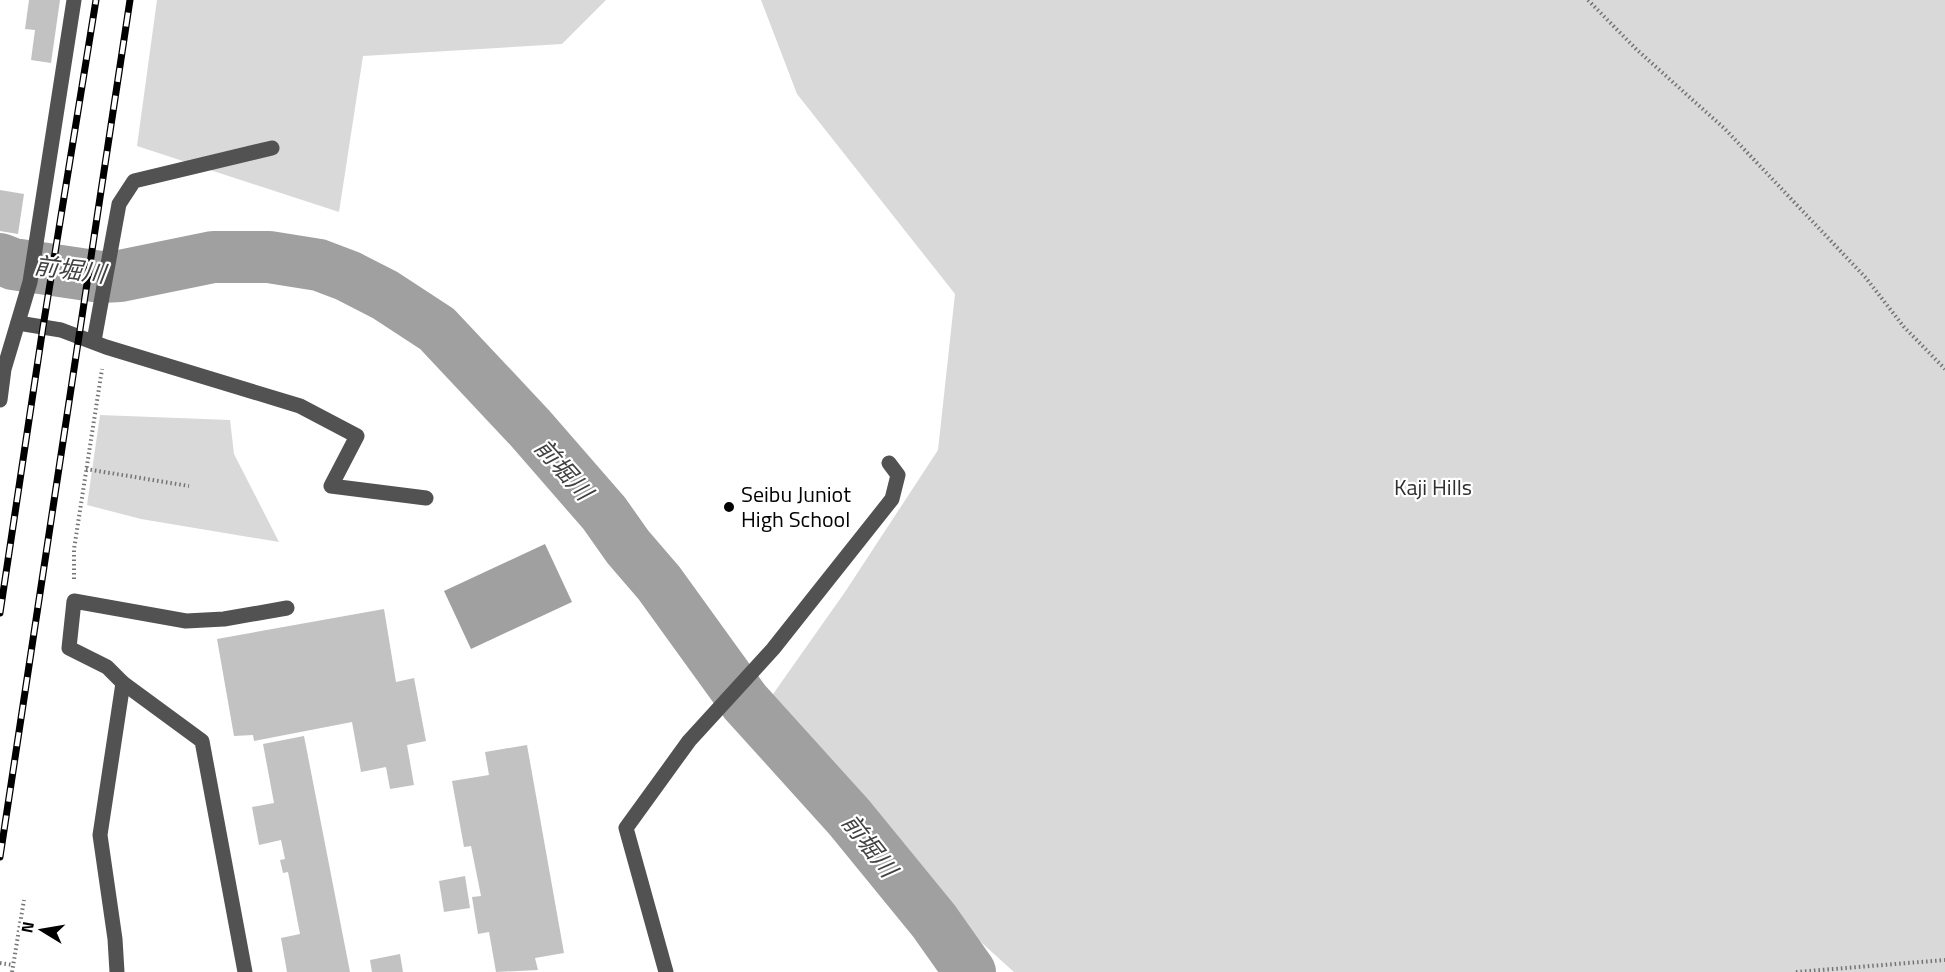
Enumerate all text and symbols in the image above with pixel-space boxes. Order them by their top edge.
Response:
water label: 前堀川 [32,247,111,292]
water label: 前堀川 [527,430,603,510]
park label: Kaji Hills [1394,470,1472,504]
place label: Seibu Juniot High School [741,477,851,536]
marker: Seibu Juniot High School [722,500,736,514]
water label: 前堀川 [834,806,908,887]
north arrow [12,900,72,960]
text: N [14,919,40,935]

